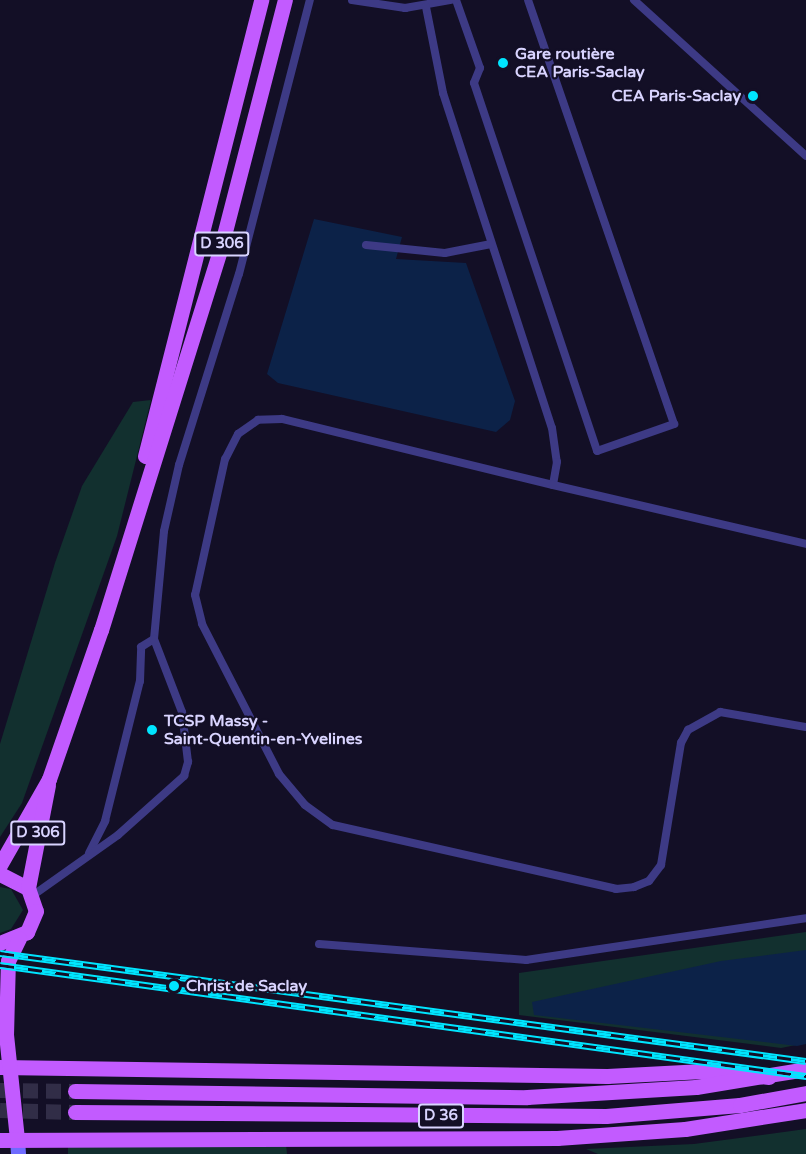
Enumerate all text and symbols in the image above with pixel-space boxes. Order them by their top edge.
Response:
place label: Gare routière CEA Paris-Saclay [515,44,645,82]
marker: Gare routière CEA Paris-Saclay [496,56,510,70]
place label: CEA Paris-Saclay [611,86,741,106]
marker: CEA Paris-Saclay [746,89,760,103]
road number: D 306 [194,232,250,256]
place label: TCSP Massy - Saint-Quentin-en-Yvelines [164,711,362,749]
marker: TCSP Massy - Saint-Quentin-en-Yvelines [145,723,159,737]
road number: D 306 [9,821,66,845]
place label: Christ de Saclay [186,976,307,996]
marker: Christ de Saclay [167,979,181,993]
road number: D 36 [417,1104,465,1128]

